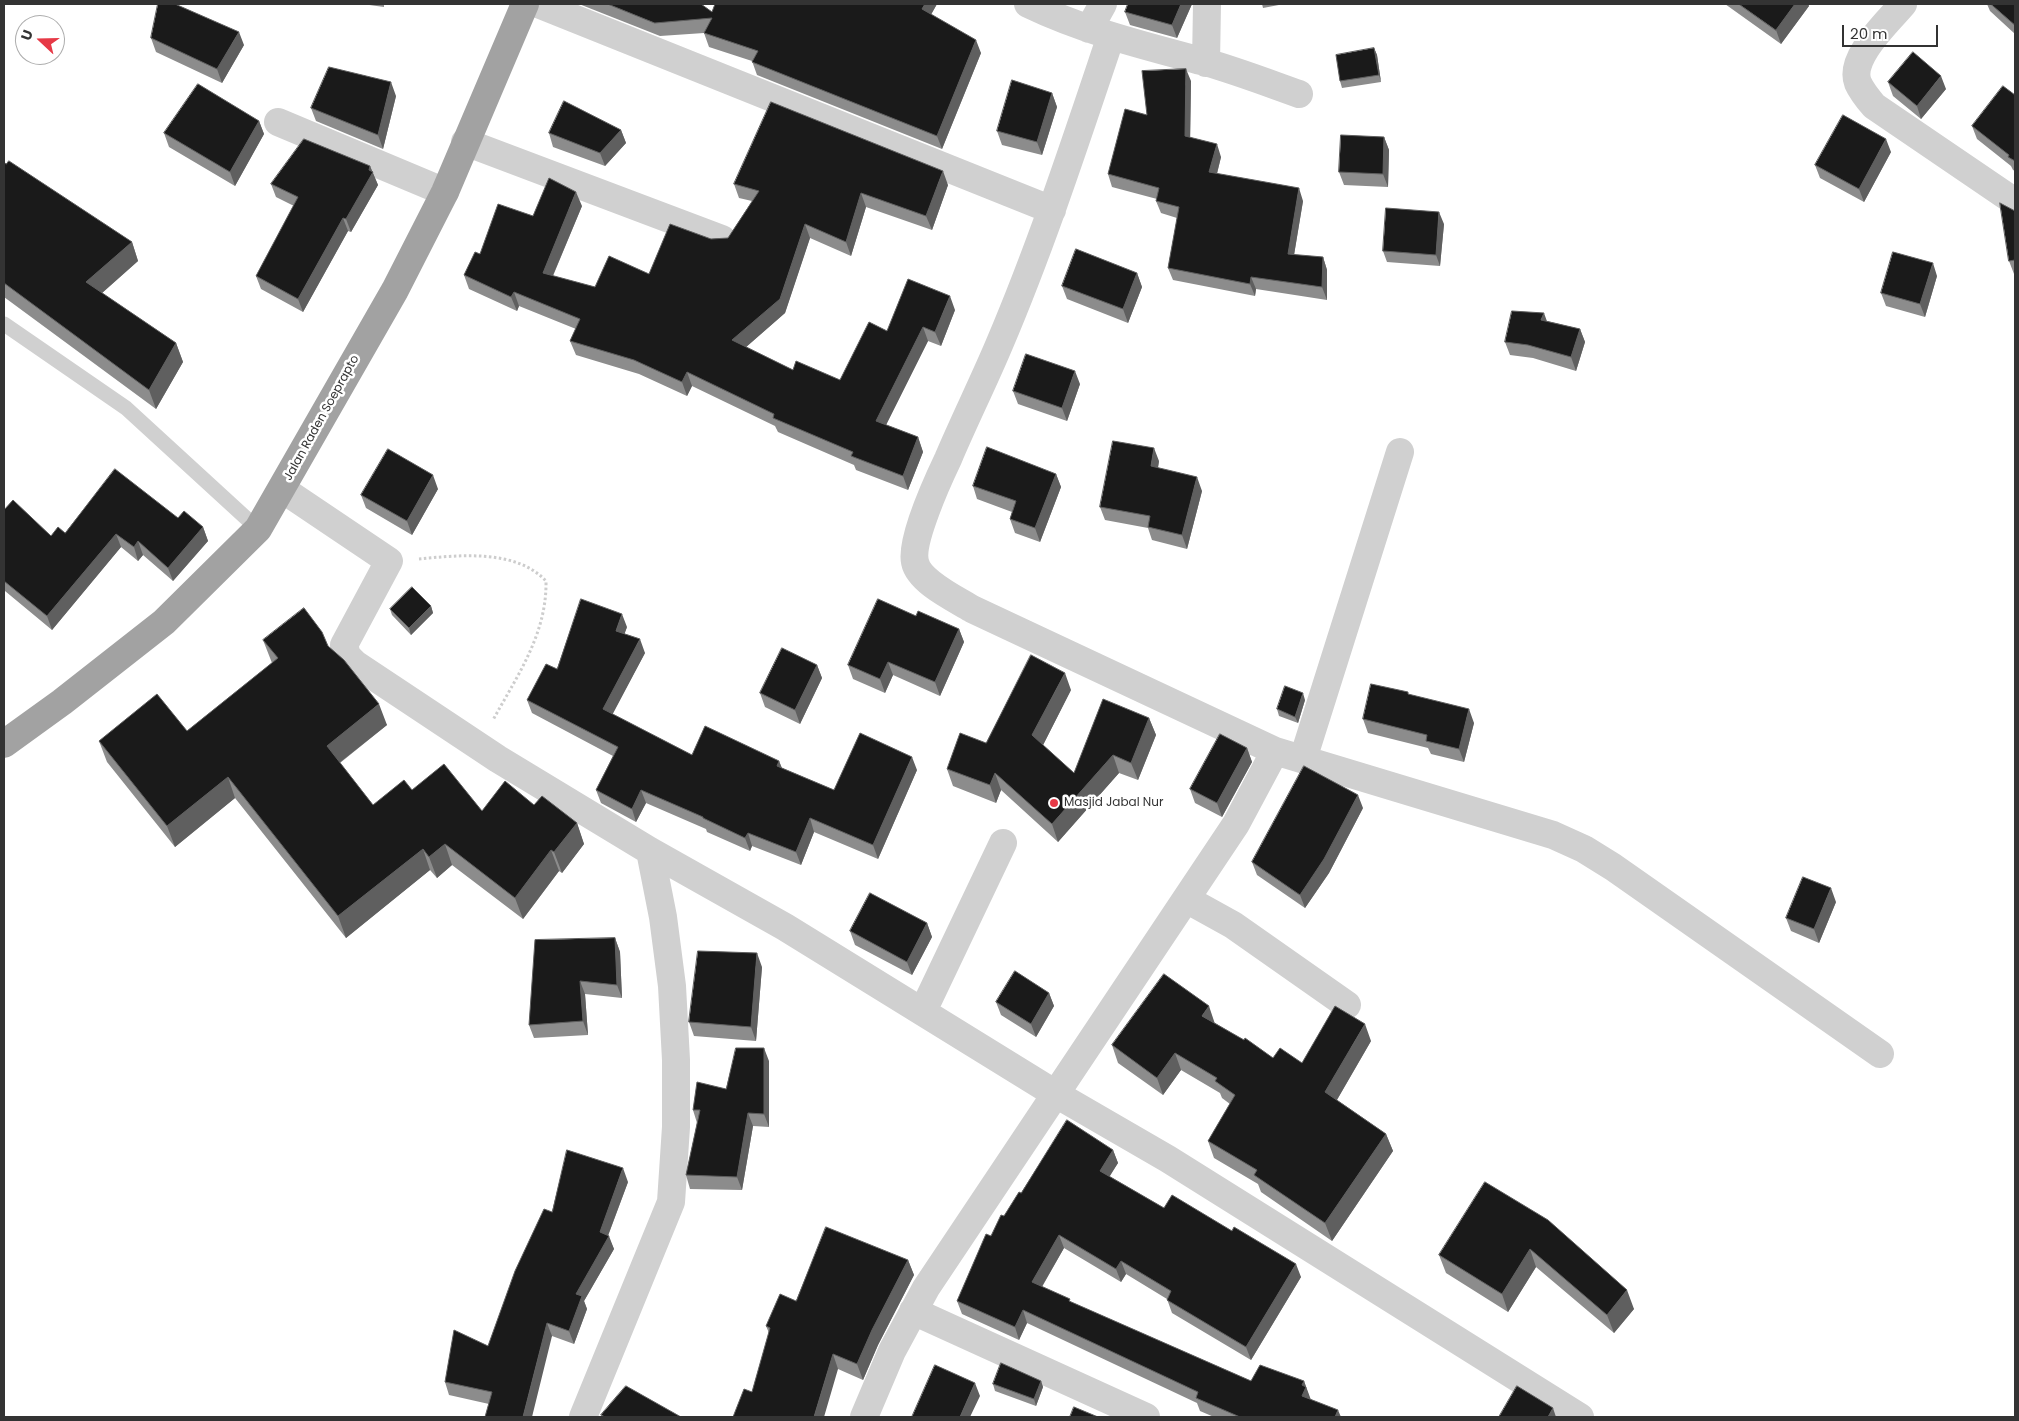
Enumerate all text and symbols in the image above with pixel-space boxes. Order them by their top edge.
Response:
north arrow [15,15,65,65]
scale bar [1844,15,1940,47]
text: 20 m [1850,23,1888,44]
text: U [16,27,38,43]
street label: Jalan Raden Soeprapto [281,353,363,483]
place label: Masjid Jabal Nur [1064,796,1163,810]
marker: Masjid Jabal Nur [1048,797,1060,809]

